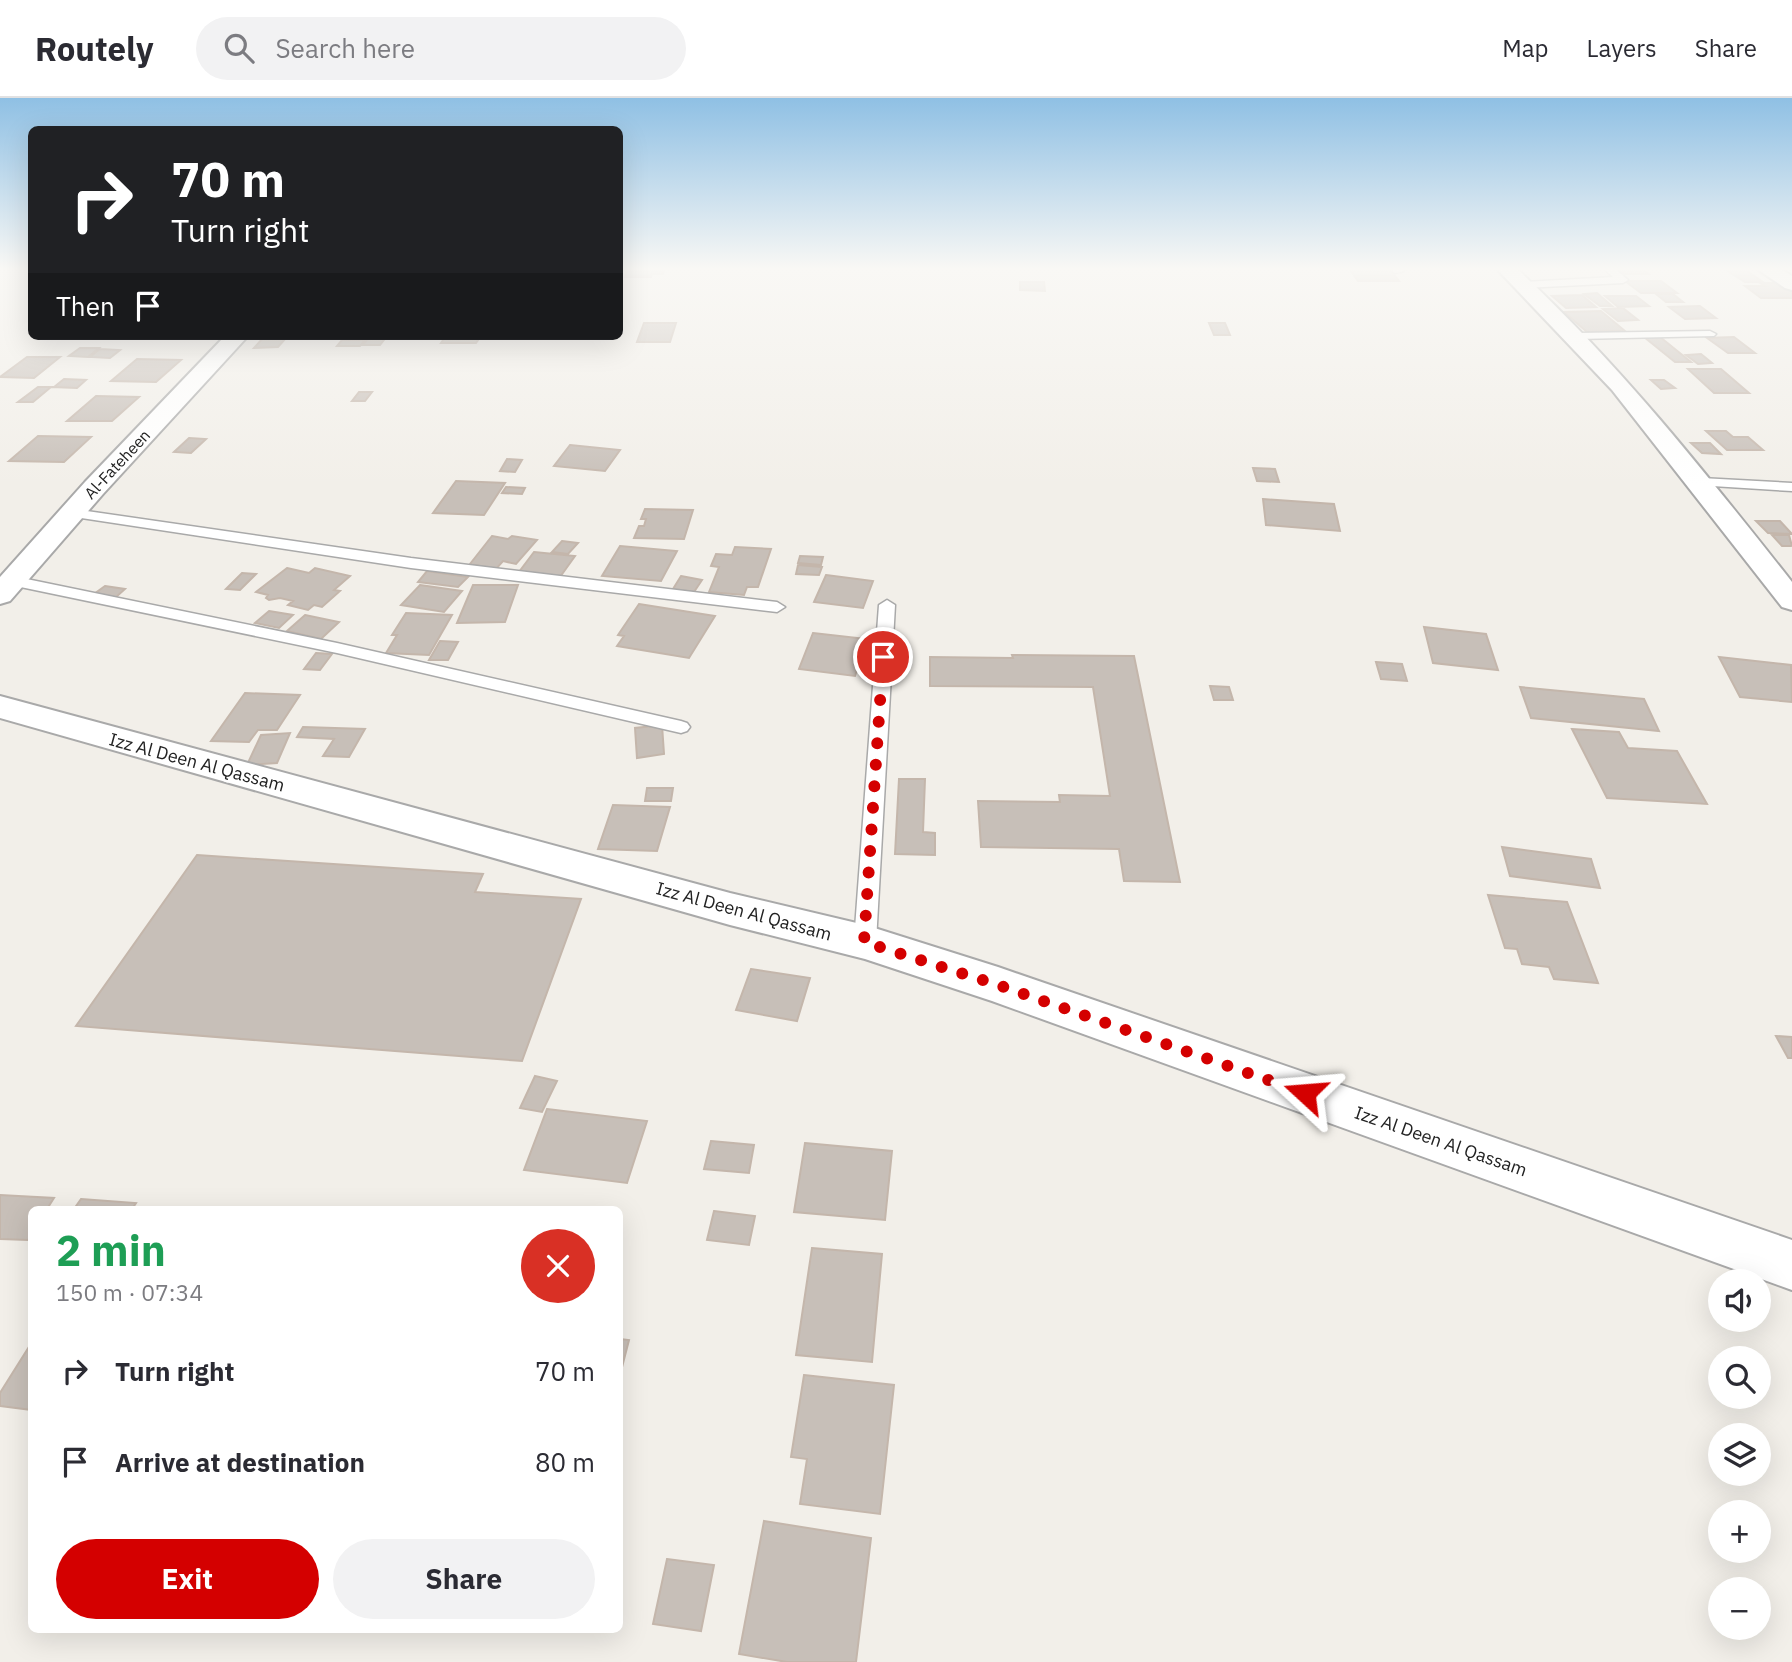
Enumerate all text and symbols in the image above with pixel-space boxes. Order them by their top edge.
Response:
search box [196,17,686,80]
text: Routely [35,27,154,70]
icon: search [220,29,258,67]
text: Search here [276,31,415,65]
text: Map [1502,32,1549,64]
text: Layers [1587,32,1657,64]
text: Share [1695,32,1757,64]
text: 70 m [171,147,285,210]
icon: right [56,154,147,245]
text: Turn right [171,209,309,251]
icon: arrive [129,287,167,325]
text: Then [56,289,115,323]
street label: Al-Fateheen [80,425,154,503]
pin [853,627,913,687]
icon: arrive [864,638,902,676]
street label: Izz Al Deen Al Qassam [107,727,287,797]
street label: Izz Al Deen Al Qassam [654,876,834,946]
position arrow [1268,1056,1342,1130]
street label: Izz Al Deen Al Qassam [1352,1101,1530,1181]
text: 2 min [56,1223,166,1278]
button: close [521,1229,595,1303]
map controls [1708,1269,1771,1640]
button: sound [1708,1269,1771,1332]
text: 150 m · 07:34 [56,1277,203,1307]
button: search [1708,1346,1771,1409]
icon: right [56,1352,94,1390]
text: Turn right [115,1354,234,1388]
text: 70 m [535,1354,595,1388]
button: layers [1708,1423,1771,1486]
icon: arrive [56,1443,94,1481]
text: Arrive at destination [115,1445,365,1479]
text: 80 m [535,1445,595,1479]
button: + [1708,1500,1771,1563]
button: Exit [56,1539,319,1619]
button: Share [333,1539,595,1619]
button: − [1708,1577,1771,1640]

